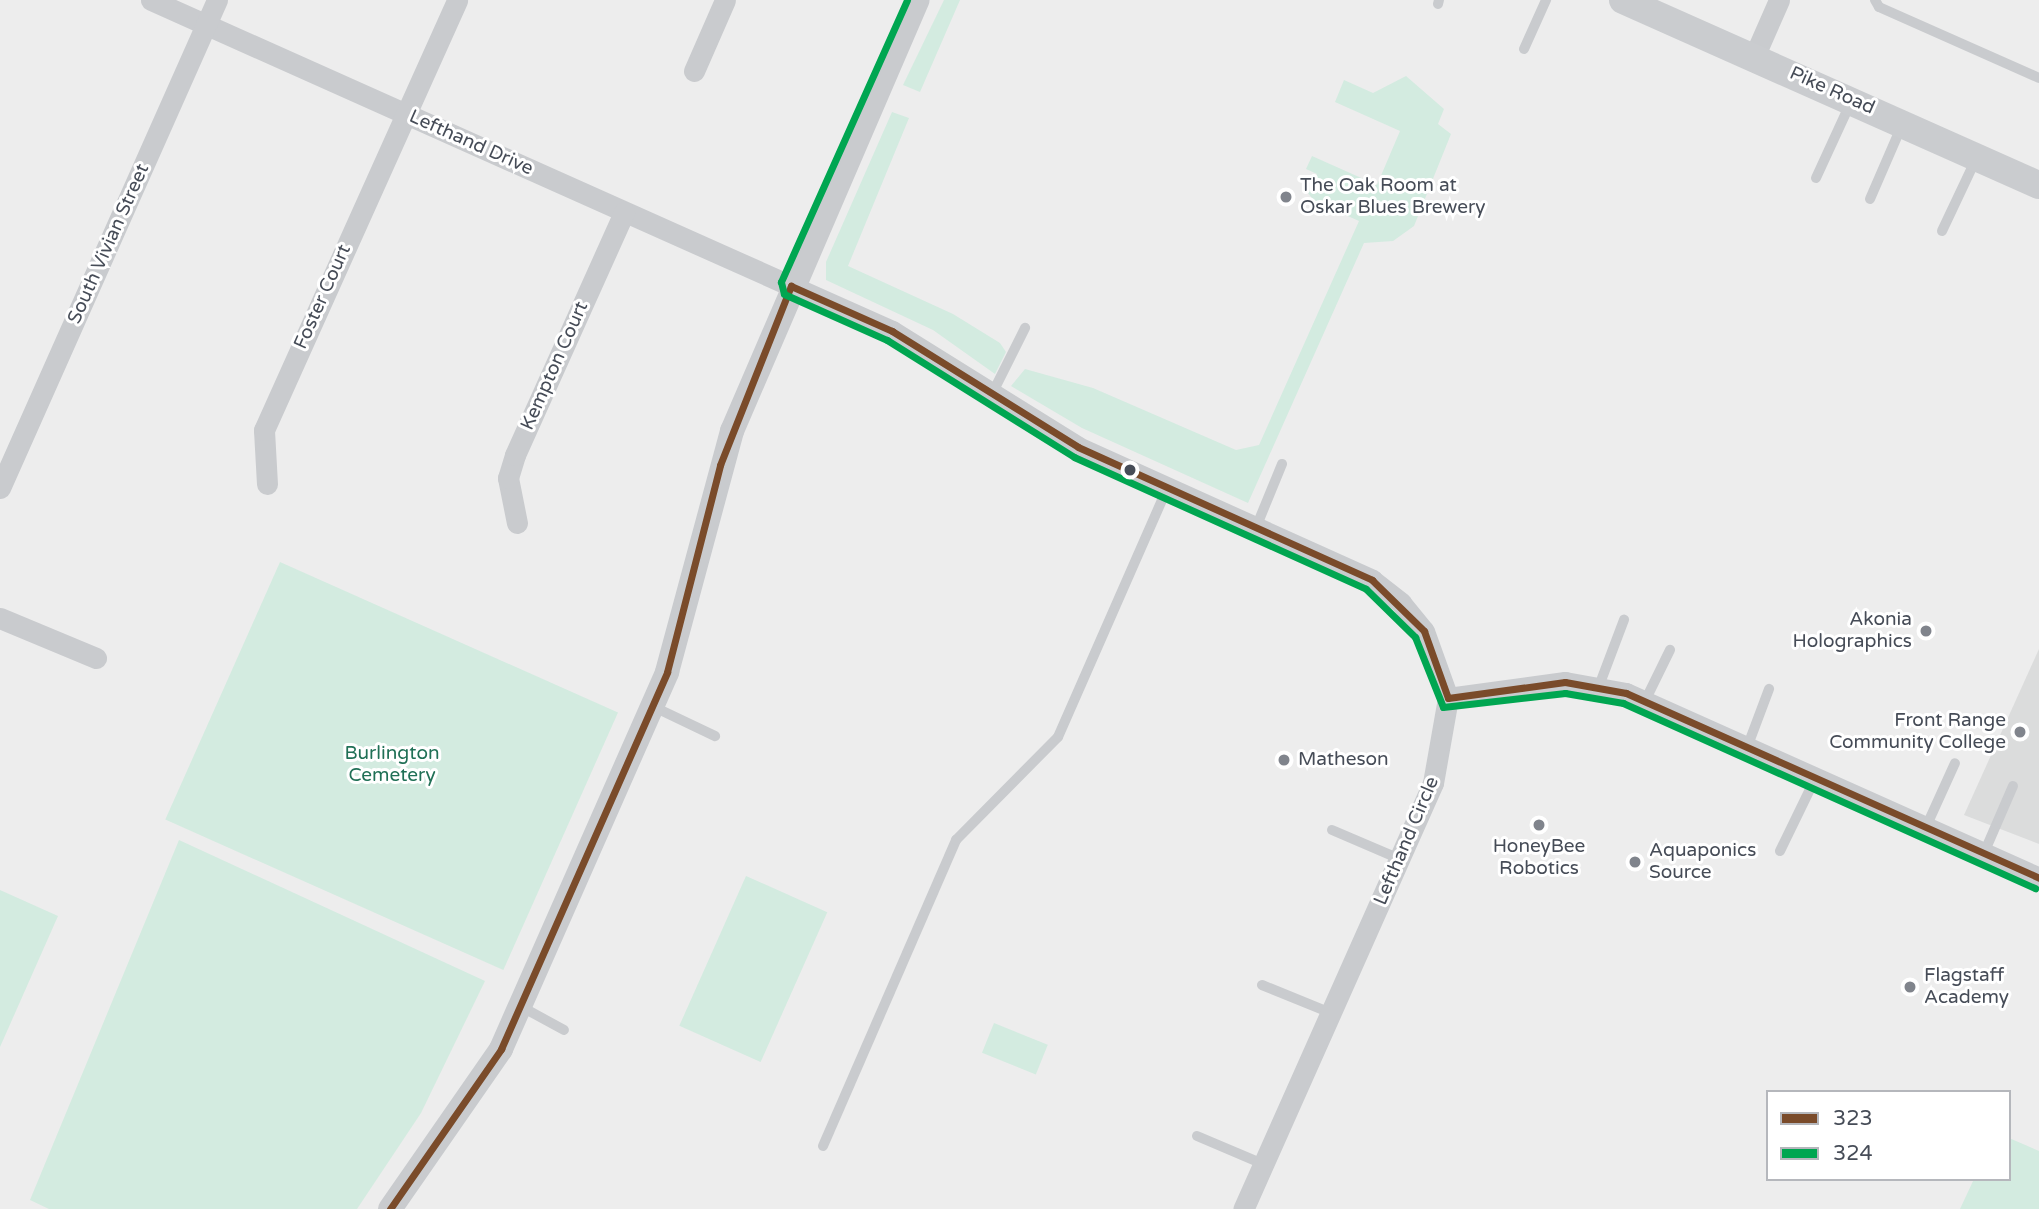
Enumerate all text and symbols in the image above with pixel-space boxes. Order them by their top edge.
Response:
street label: Pike Road [1786,62,1878,120]
street label: Lefthand Drive [405,105,537,181]
street label: South Vivian Street [63,161,155,327]
place label: The Oak Room at Oskar Blues Brewery [1300,175,1485,219]
marker: The Oak Room at Oskar Blues Brewery [1278,189,1294,205]
street label: Foster Court [290,241,356,353]
street label: Kempton Court [516,298,594,434]
unlabelled marker [1123,463,1137,477]
place label: Akonia Holographics [1793,609,1912,653]
marker: Akonia Holographics [1918,623,1934,639]
place label: Front Range Community College [1829,710,2006,754]
marker: Front Range Community College [2012,724,2028,740]
park label: Burlington Cemetery [344,743,440,787]
place label: Matheson [1298,749,1389,771]
marker: Matheson [1276,752,1292,768]
street label: Lefthand Circle [1370,773,1444,909]
marker: HoneyBee Robotics [1531,817,1547,833]
place label: HoneyBee Robotics [1493,836,1585,880]
place label: Aquaponics Source [1649,840,1756,884]
marker: Aquaponics Source [1627,854,1643,870]
place label: Flagstaff Academy [1924,965,2009,1009]
marker: Flagstaff Academy [1902,979,1918,995]
legend [1766,1090,2011,1181]
text: 323 [1833,1106,1873,1131]
text: 324 [1833,1141,1873,1166]

